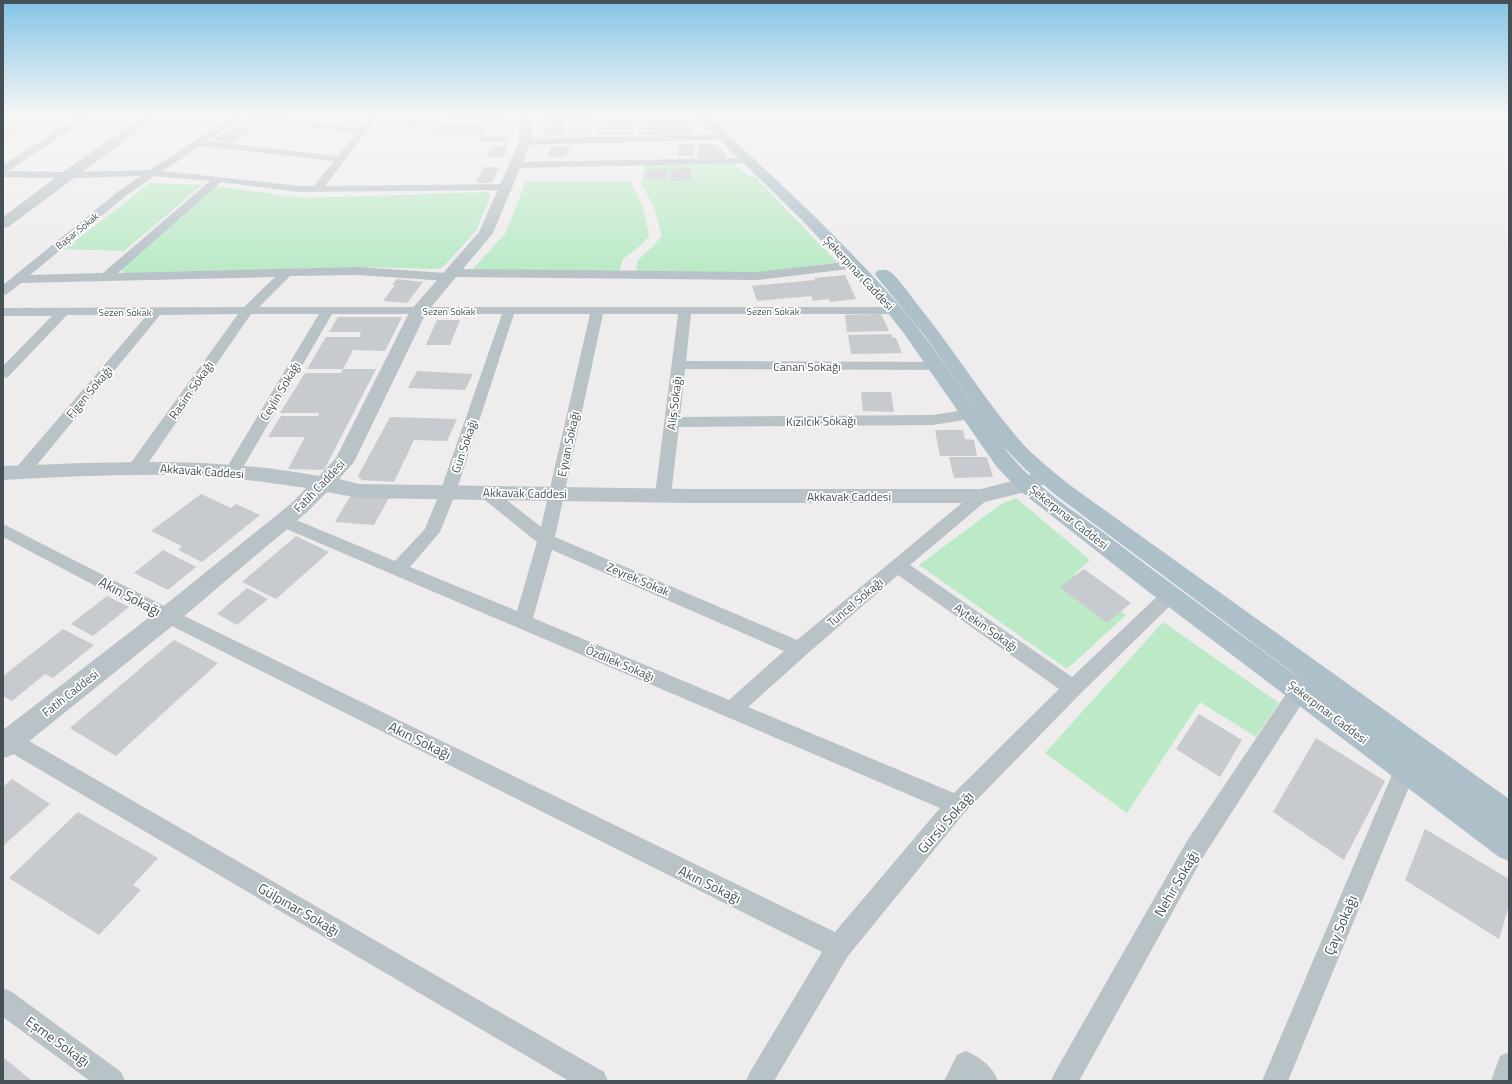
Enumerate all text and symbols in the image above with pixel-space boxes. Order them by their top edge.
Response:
street label: Başar Sokak [52,209,102,253]
street label: Şekerpınar Caddesi [819,231,899,315]
street label: Sezen Sokak [423,304,476,319]
street label: Sezen Sokak [747,304,800,319]
street label: Sezen Sokak [99,305,152,320]
street label: Rasim Sokağı [164,357,218,423]
street label: Canan Sokağı [773,357,841,376]
street label: Ceylin Sokağı [255,358,305,424]
street label: Figen Sokağı [61,362,117,422]
street label: Aliş Sokağı [661,375,687,431]
street label: Eyvan Sokağı [552,410,584,478]
street label: Kızılcık Sokağı [786,411,856,431]
street label: Gün Sokağı [446,416,482,476]
street label: Fatih Caddesi [289,455,349,517]
street label: Akkavak Caddesi [159,459,245,483]
street label: Şekerpınar Caddesi [1025,480,1113,554]
street label: Akkavak Caddesi [483,483,567,503]
street label: Akkavak Caddesi [807,487,891,506]
street label: Zeyrek Sokak [604,557,673,601]
street label: Akın Sokağı [95,571,165,621]
street label: Tuncel Sokağı [823,573,887,631]
street label: Aytekin Sokağı [950,598,1022,656]
street label: Özdilek Sokağı [583,640,657,686]
street label: Fatih Caddesi [38,665,102,721]
street label: Şekerpınar Caddesi [1284,676,1372,748]
street label: Akın Sokağı [385,716,455,764]
street label: Gürsü Sokağı [912,786,978,858]
street label: Nehir Sokağı [1148,846,1204,920]
street label: Akın Sokağı [675,860,745,908]
street label: Gülpınar Sokağı [254,877,344,941]
street label: Çay Sokağı [1318,892,1362,958]
street label: Eşme Sokağı [21,1010,95,1072]

